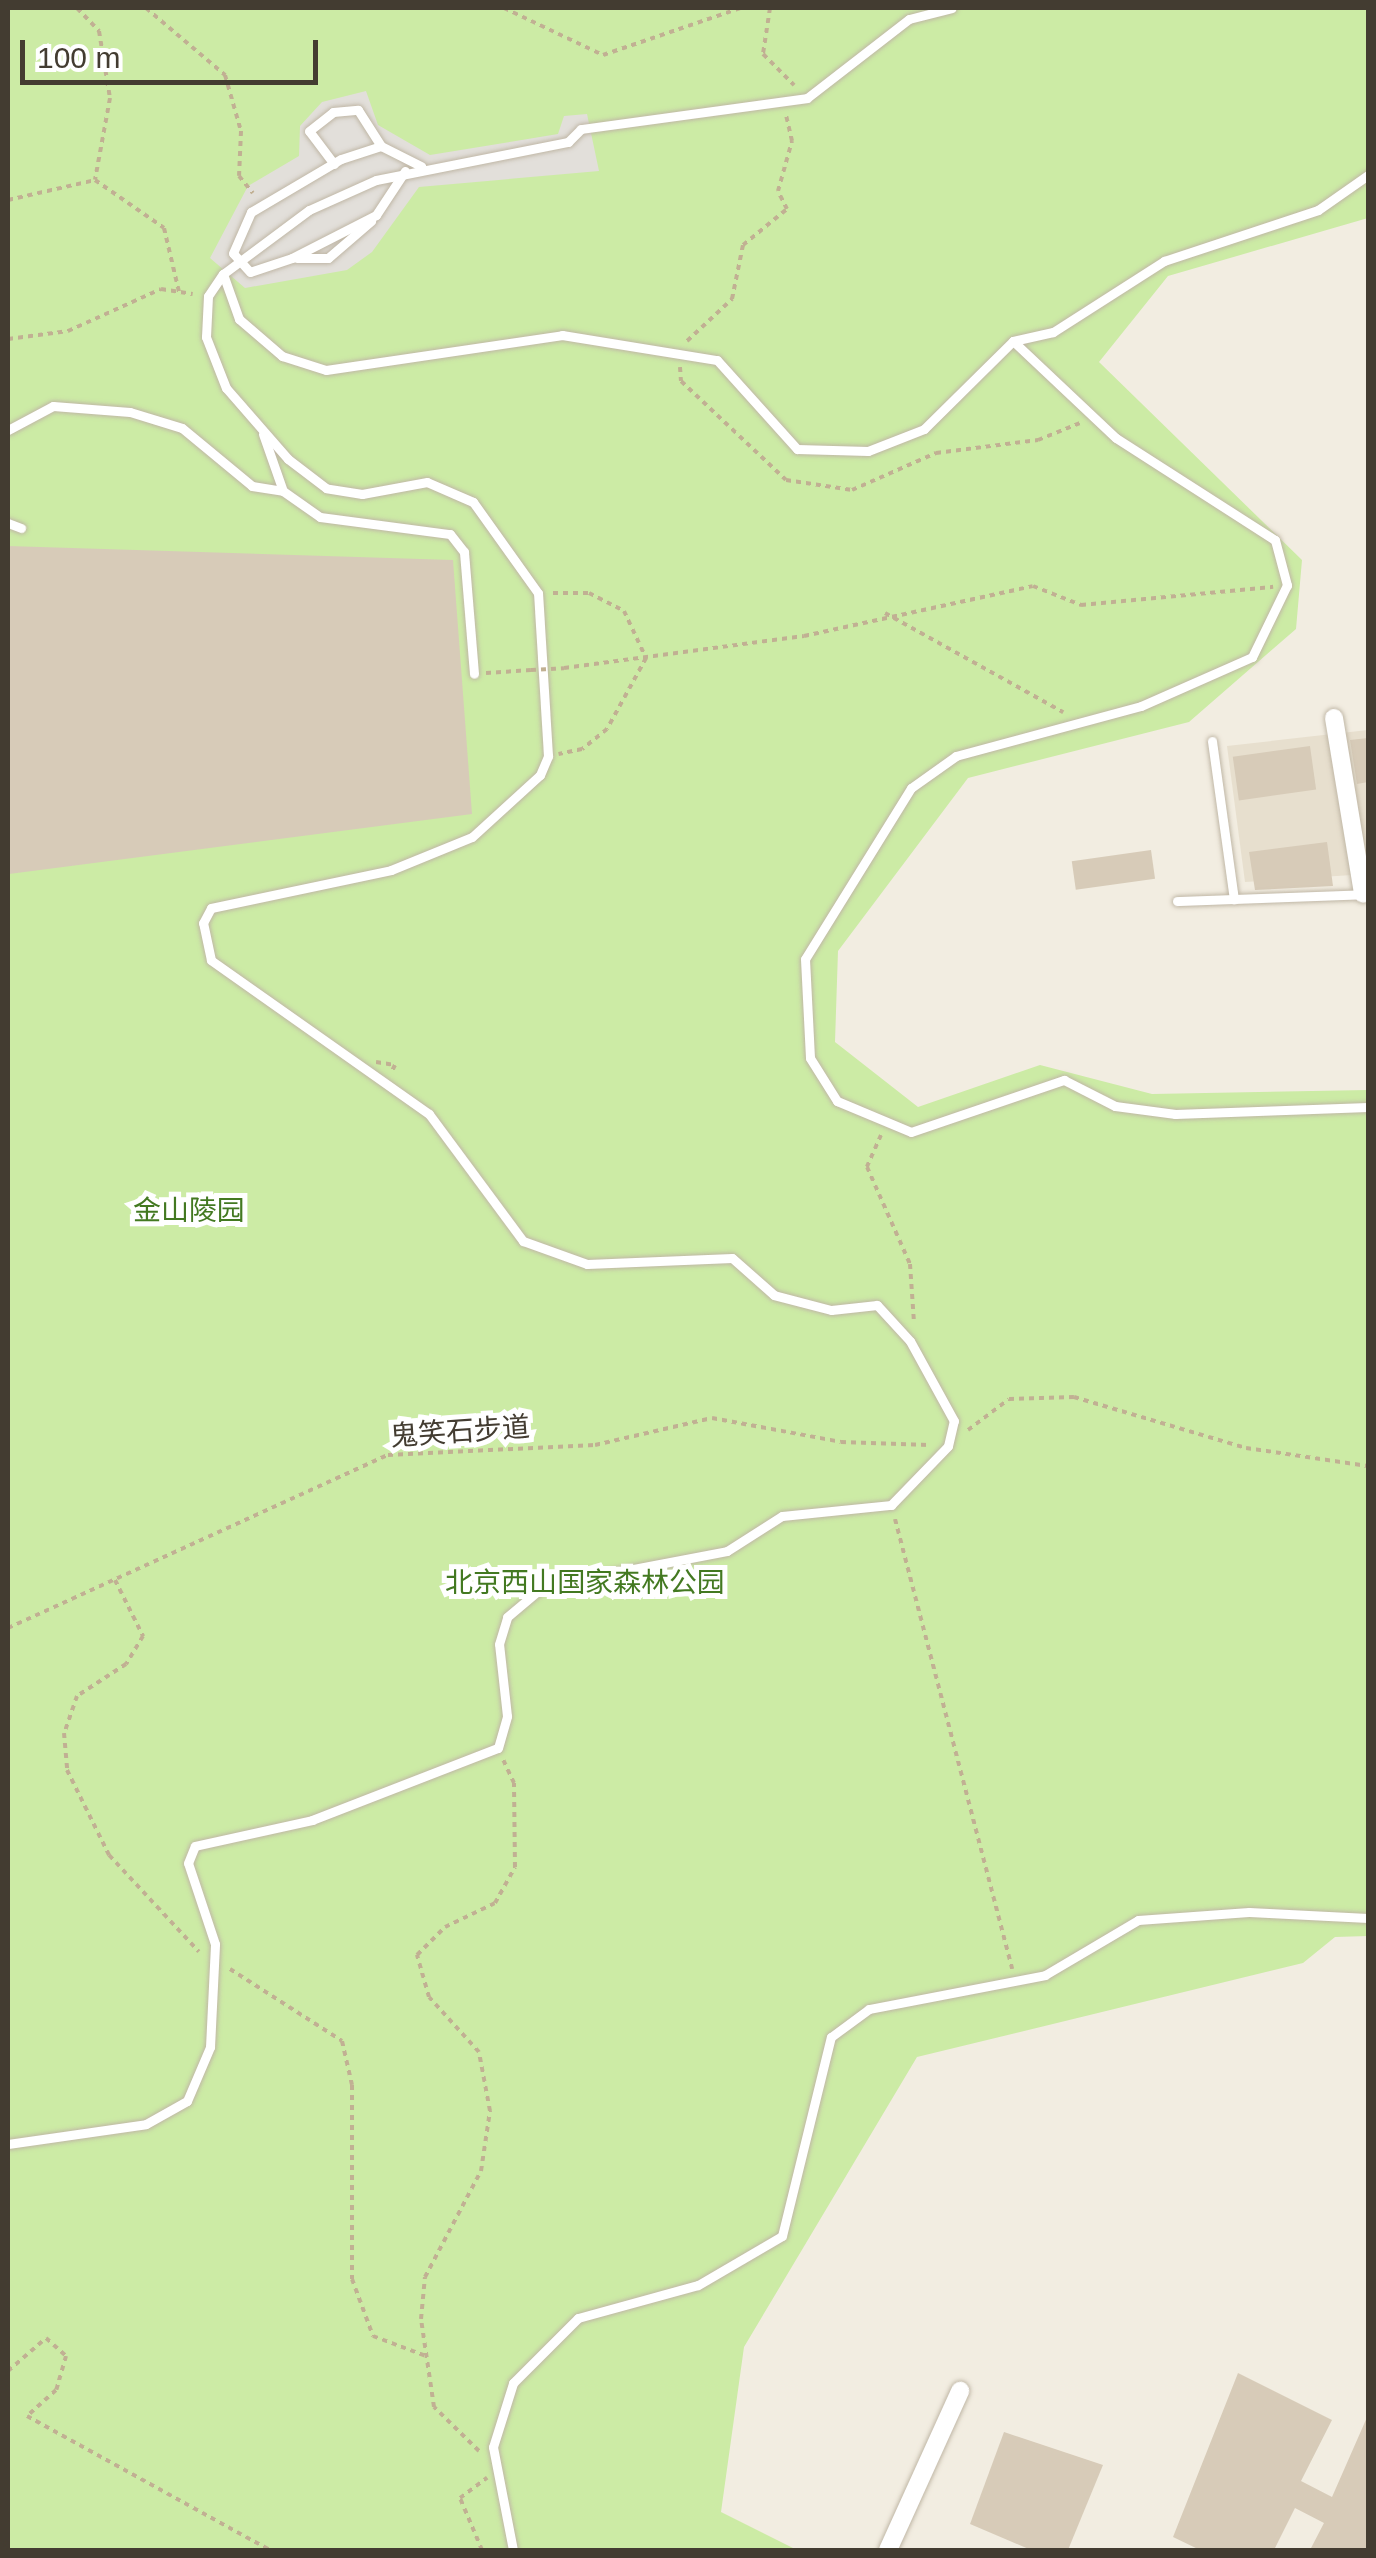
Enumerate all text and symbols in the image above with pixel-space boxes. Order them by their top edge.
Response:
scale bar [25,20,322,82]
text: 100 m [37,41,120,74]
park label: 金山陵园 [133,1194,245,1228]
street label: 鬼笑石步道 [389,1410,531,1454]
park label: 北京西山国家森林公园 [445,1566,725,1600]

